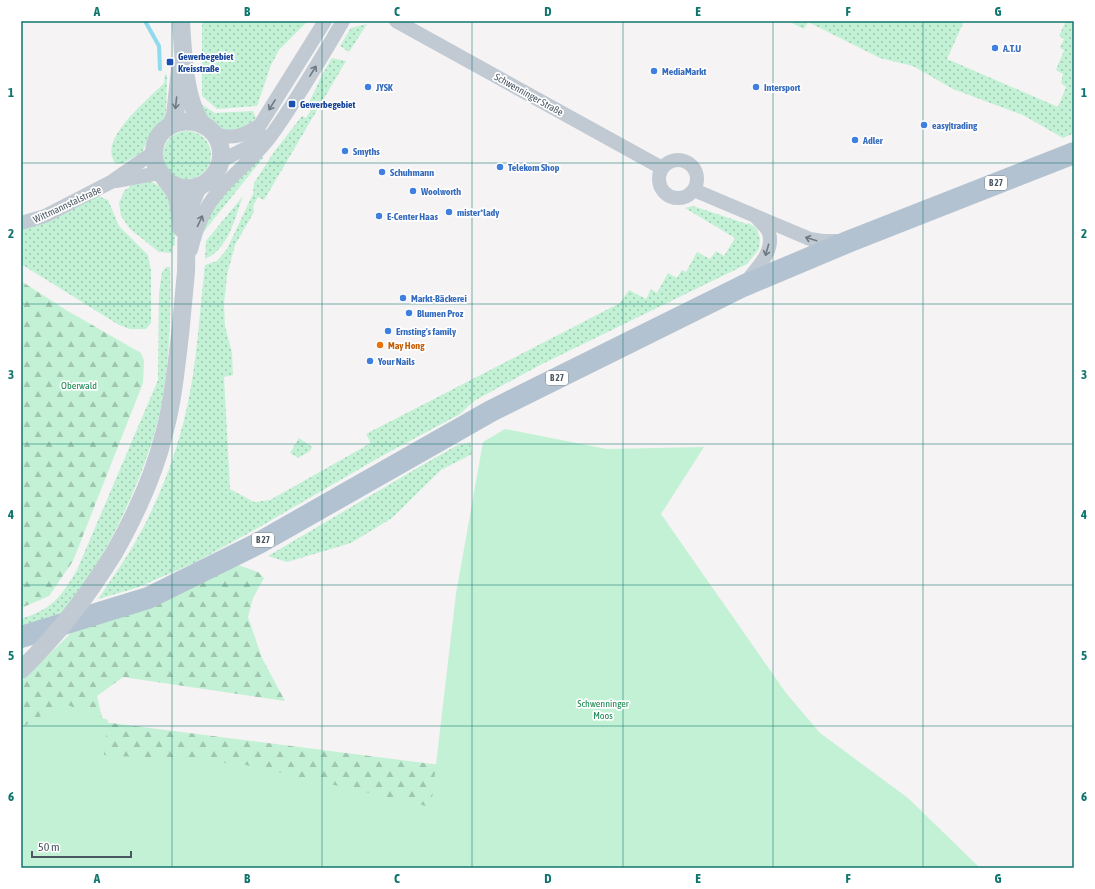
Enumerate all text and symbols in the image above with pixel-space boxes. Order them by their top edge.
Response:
text: A [93,4,101,19]
text: B [244,4,251,19]
text: C [394,4,400,19]
text: D [544,4,552,19]
text: E [695,4,701,19]
text: F [845,4,851,19]
text: G [995,4,1002,19]
marker: A.T.U [990,43,1000,53]
place label: A.T.U [1002,43,1021,54]
place label: Gewerbegebiet Kreisstraße [178,51,234,74]
marker: Gewerbegebiet Kreisstraße [165,57,175,67]
one-way arrow [309,65,317,77]
marker: MediaMarkt [649,66,659,76]
place label: MediaMarkt [662,66,707,77]
street label: Schwenninger Straße [493,71,565,118]
marker: JYSK [363,82,373,92]
place label: JYSK [375,82,393,93]
marker: Intersport [751,82,761,92]
place label: Intersport [764,82,800,93]
text: 1 [8,85,14,100]
text: 1 [1081,85,1087,100]
one-way arrow [172,96,180,109]
one-way arrow [268,99,276,110]
marker: Gewerbegebiet [287,99,297,109]
place label: Gewerbegebiet [300,99,356,110]
marker: easy|trading [919,120,929,130]
place label: easy|trading [932,120,978,131]
marker: Adler [850,135,860,145]
place label: Adler [862,135,884,146]
marker: Smyths [340,146,350,156]
place label: Smyths [353,146,380,157]
marker: Telekom Shop [495,162,505,172]
place label: Telekom Shop [508,162,560,173]
marker: Schuhmann [377,167,387,177]
place label: Schuhmann [390,167,434,178]
road number: B 27 [985,176,1007,190]
street label: Wittmannstalstraße [32,184,103,225]
marker: Woolworth [408,186,418,196]
place label: Woolworth [420,186,461,197]
marker: mister*lady [444,207,454,217]
place label: mister*lady [457,207,500,218]
marker: E-Center Haas [374,211,384,221]
place label: E-Center Haas [387,211,438,222]
one-way arrow [197,216,204,228]
text: 2 [8,226,14,241]
text: 2 [1081,226,1087,241]
one-way arrow [805,235,818,242]
one-way arrow [763,243,770,256]
marker: Markt-Bäckerei [398,293,408,303]
place label: Markt-Bäckerei [411,293,467,304]
marker: Blumen Proz [404,308,414,318]
place label: Blumen Proz [417,308,464,319]
marker: Ernsting's family [383,326,393,336]
place label: Ernsting's family [396,326,457,337]
marker: May Hong [375,340,385,350]
place label: May Hong [388,340,425,351]
marker: Your Nails [365,356,375,366]
place label: Your Nails [377,356,415,367]
text: 3 [8,367,14,382]
text: 3 [1081,367,1087,382]
road number: B 27 [546,371,568,385]
park label: Oberwald [61,380,97,391]
text: 4 [7,507,14,522]
text: 4 [1080,507,1087,522]
road number: B 27 [252,533,274,547]
text: 5 [8,648,14,663]
text: 5 [1081,648,1087,663]
park label: Schwenninger Moos [577,698,630,721]
text: 6 [8,789,14,804]
text: 6 [1081,789,1087,804]
scale bar [32,833,131,859]
text: 50 m [38,840,60,854]
text: A [93,871,101,886]
text: B [244,871,251,886]
text: C [394,871,400,886]
text: D [544,871,552,886]
text: E [695,871,701,886]
text: F [845,871,851,886]
text: G [995,871,1002,886]

